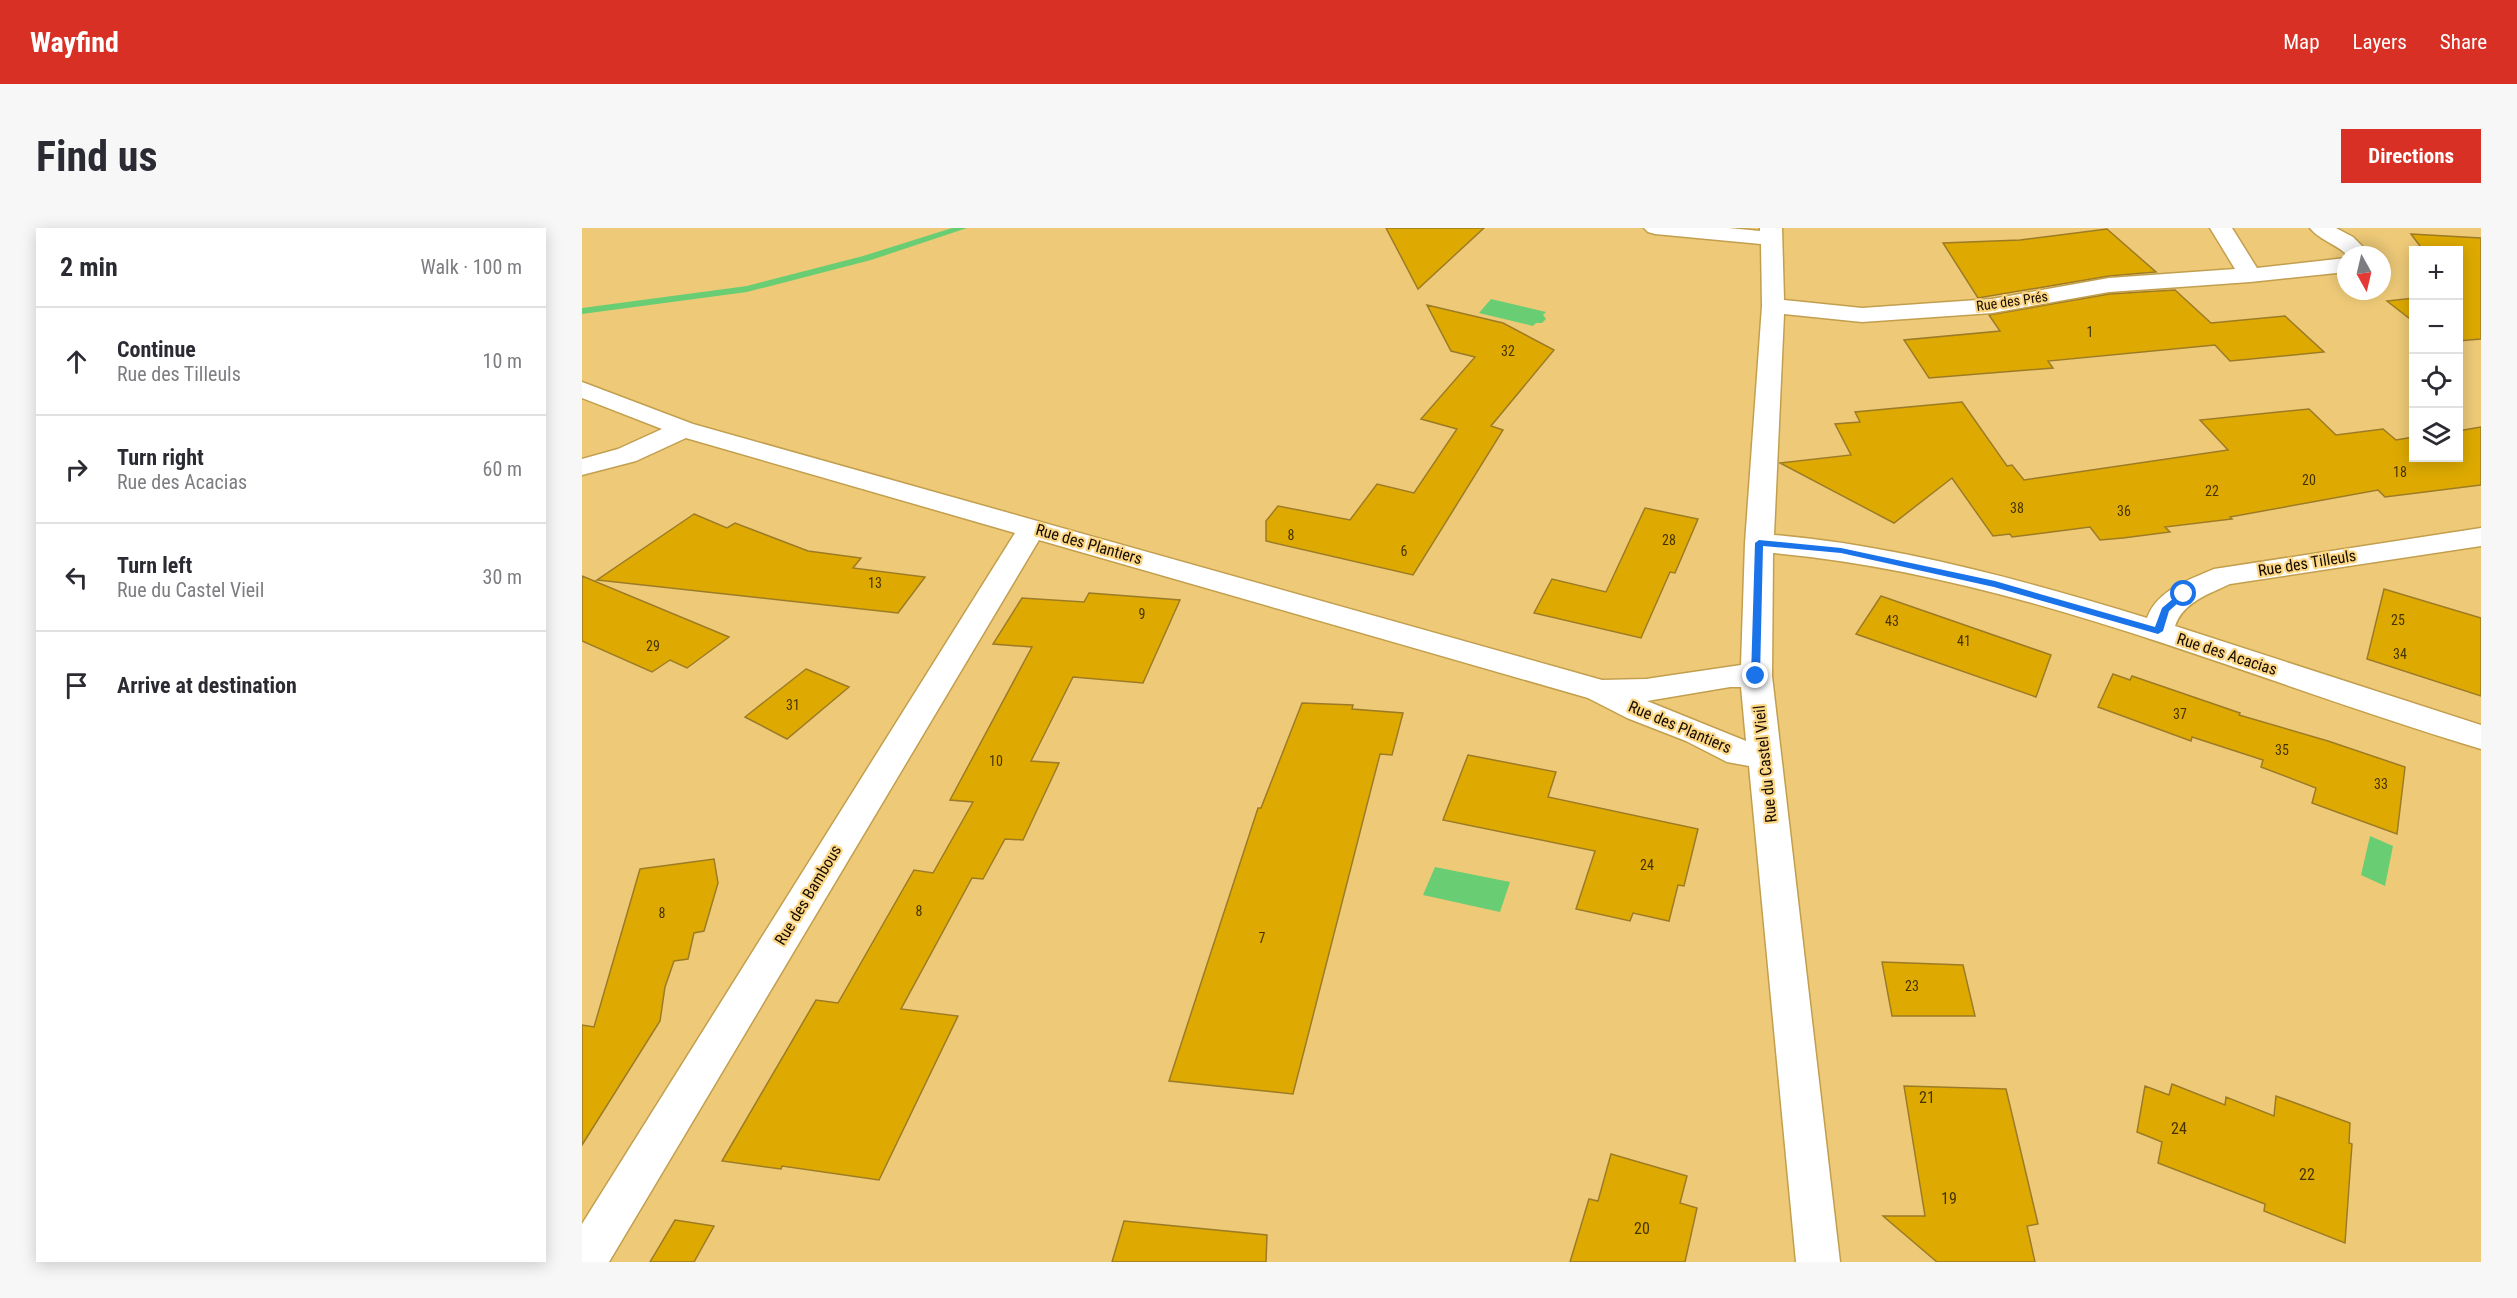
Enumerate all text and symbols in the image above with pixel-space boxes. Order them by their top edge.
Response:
text: Wayfind [30,26,119,59]
text: Map [2283,30,2320,54]
text: Layers [2353,30,2407,54]
text: Share [2440,30,2487,54]
button: Directions [2341,129,2481,183]
text: Find us [36,132,157,181]
north arrow [2337,246,2391,300]
map controls [2409,246,2463,462]
button: + [2409,246,2463,300]
text: 2 min [60,252,118,282]
text: Walk · 100 m [421,255,522,279]
street label: Rue des Prés [1975,288,2049,314]
button: − [2409,300,2463,354]
house number: 1 [2087,324,2093,340]
text: Continue [117,337,196,362]
house number: 32 [1501,343,1515,359]
icon: ahead [60,345,93,378]
text: 10 m [483,349,522,373]
button: locate [2409,354,2463,408]
text: Rue des Tilleuls [117,362,241,386]
button: layers [2409,408,2463,462]
text: Turn right [117,445,204,470]
icon: right [60,453,93,486]
text: 60 m [483,457,522,481]
house number: 18 [2393,464,2407,480]
text: Rue des Acacias [117,470,247,494]
house number: 20 [2302,472,2316,488]
house number: 22 [2205,483,2219,499]
house number: 38 [2010,500,2024,516]
house number: 36 [2117,503,2131,519]
street label: Rue des Plantiers [1034,520,1144,568]
house number: 8 [1288,527,1295,543]
house number: 28 [1662,532,1676,548]
house number: 6 [1401,543,1408,559]
street label: Rue des Tilleuls [2257,546,2357,580]
text: Turn left [117,553,192,578]
icon: left [60,561,93,594]
text: 30 m [483,565,522,589]
house number: 13 [868,575,882,591]
text: Rue du Castel Vieil [117,578,264,602]
route start [2170,580,2196,606]
house number: 9 [1139,606,1145,622]
house number: 25 [2391,612,2405,628]
house number: 43 [1885,613,1899,629]
street label: Rue des Acacias [2175,629,2279,679]
house number: 41 [1957,633,1971,649]
house number: 29 [646,638,660,654]
house number: 34 [2393,646,2407,662]
route end [1742,662,1768,688]
icon: arrive [60,669,93,702]
text: Arrive at destination [117,673,297,698]
house number: 31 [786,697,800,713]
street label: Rue des Plantiers [1626,697,1734,757]
street label: Rue du Castel Vieil [1749,704,1781,824]
house number: 37 [2173,706,2187,722]
house number: 35 [2275,742,2289,758]
house number: 10 [989,753,1003,769]
house number: 33 [2374,776,2388,792]
street label: Rue des Bambous [771,842,845,948]
house number: 24 [1640,857,1654,873]
house number: 8 [916,903,923,919]
house number: 8 [659,905,666,921]
house number: 7 [1259,930,1266,946]
house number: 23 [1905,978,1919,994]
house number: 21 [1919,1088,1935,1107]
house number: 24 [2171,1119,2187,1138]
house number: 22 [2299,1165,2315,1184]
house number: 19 [1941,1189,1957,1208]
house number: 20 [1634,1219,1650,1238]

